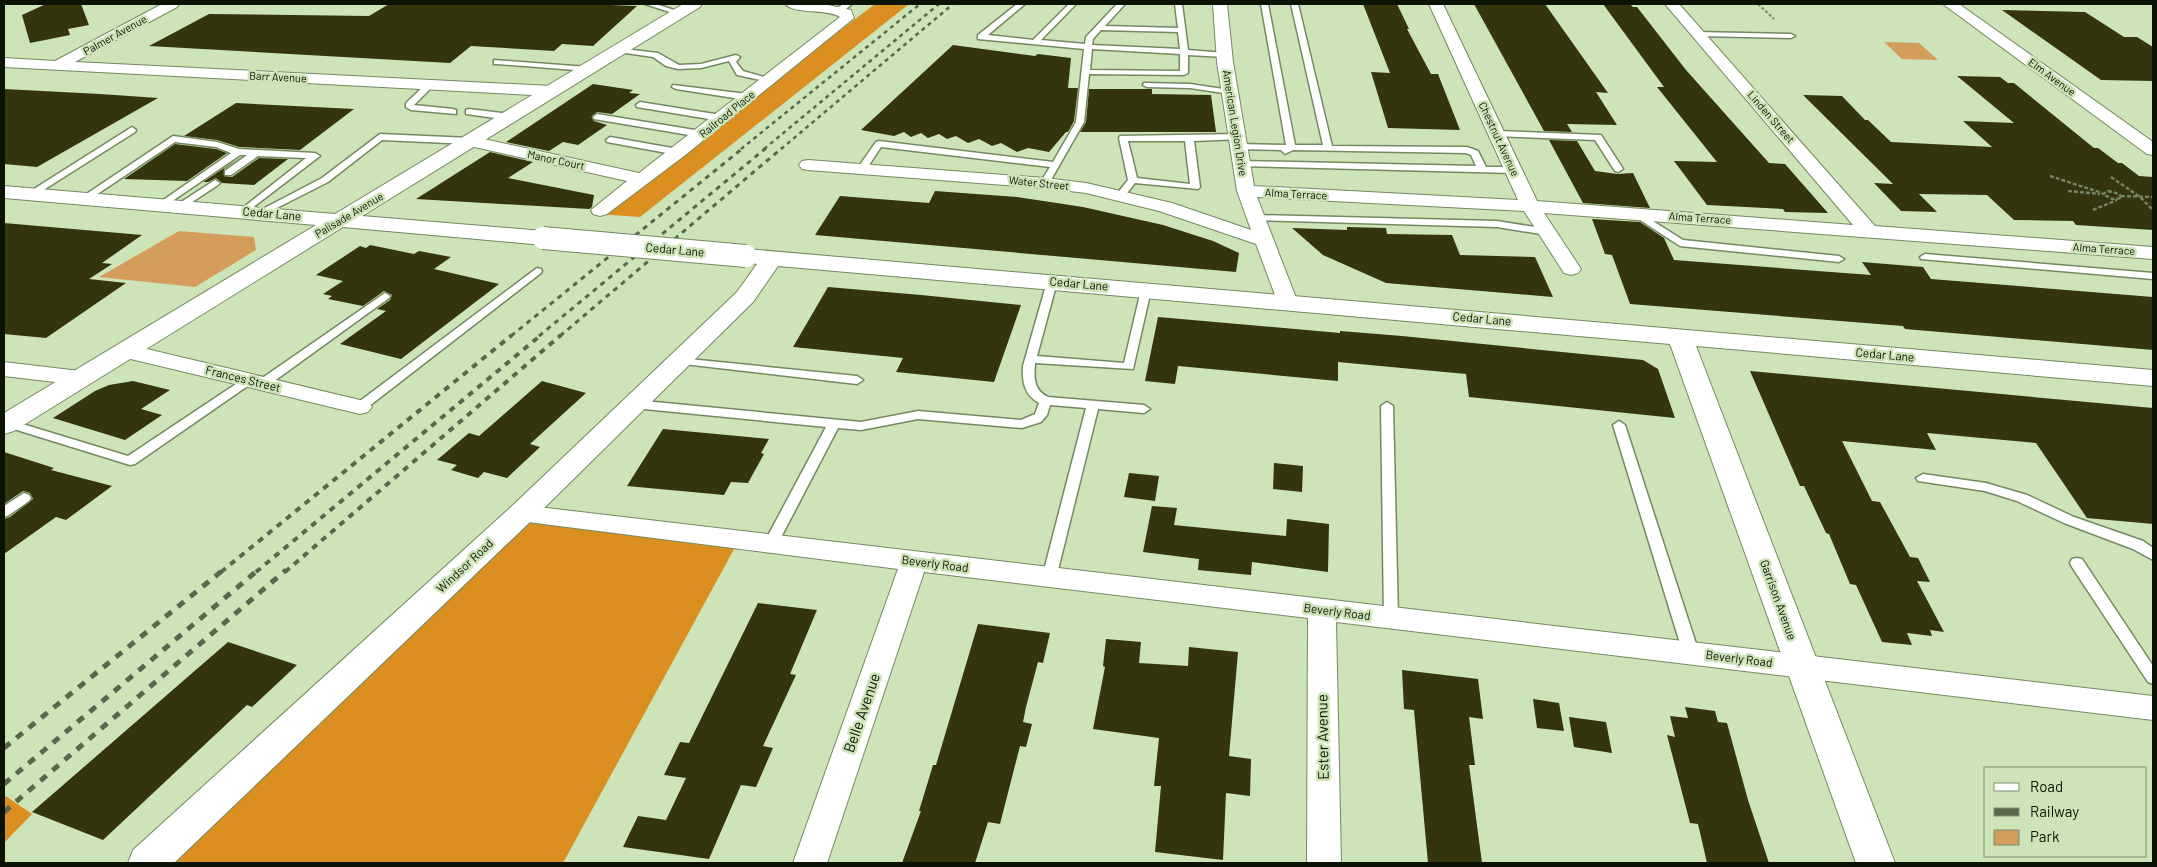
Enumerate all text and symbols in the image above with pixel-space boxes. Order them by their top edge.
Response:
street label: Palmer Avenue [81,12,149,57]
street label: Elm Avenue [2026,55,2079,98]
street label: Barr Avenue [249,69,307,85]
street label: American Legion Drive [1221,69,1250,177]
street label: Railroad Place [696,87,757,140]
street label: Linden Street [1745,88,1798,145]
street label: Chestnut Avenue [1477,100,1522,178]
street label: Manor Court [526,147,586,172]
street label: Water Street [1008,173,1070,192]
street label: Alma Terrace [1264,185,1328,202]
street label: Palisade Avenue [312,189,385,240]
street label: Cedar Lane [242,203,302,223]
street label: Alma Terrace [1668,209,1732,226]
street label: Cedar Lane [645,239,705,259]
street label: Alma Terrace [2072,240,2136,257]
street label: Cedar Lane [1049,273,1109,293]
street label: Cedar Lane [1452,308,1512,328]
street label: Cedar Lane [1855,344,1915,364]
street label: Frances Street [204,362,282,394]
street label: Windsor Road [433,536,495,595]
street label: Beverly Road [901,552,969,574]
street label: Garrison Avenue [1758,558,1800,642]
street label: Beverly Road [1303,600,1371,622]
street label: Beverly Road [1705,647,1773,669]
street label: Belle Avenue [839,671,883,755]
street label: Ester Avenue [1312,694,1332,780]
legend [1984,767,2147,857]
text: Road [2030,777,2063,795]
text: Railway [2030,802,2079,820]
text: Park [2030,827,2060,845]

